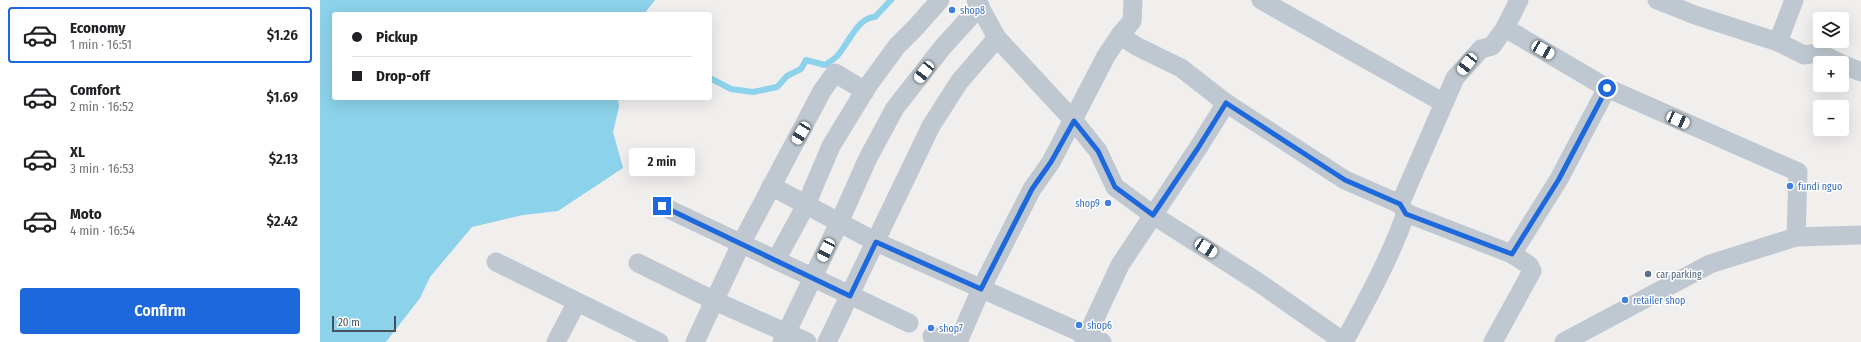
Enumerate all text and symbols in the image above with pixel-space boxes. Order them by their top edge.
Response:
marker: shop8 [947,5,957,15]
place label: shop8 [960,5,985,17]
map controls [1813,12,1849,136]
button: layers [1813,12,1849,48]
icon: car [22,17,58,53]
text: Economy [70,19,125,37]
text: $1.26 [267,26,298,44]
text: Pickup [376,28,418,46]
text: 1 min · 16:51 [70,37,132,52]
car [1530,39,1556,61]
car [1455,51,1479,77]
button: + [1813,56,1849,92]
car [912,59,936,85]
text: Drop-off [376,67,430,85]
icon: car [22,79,58,115]
route start [1598,79,1616,97]
text: Comfort [70,81,121,99]
text: $1.69 [266,88,298,106]
text: 2 min · 16:52 [70,99,134,114]
button: − [1813,100,1849,136]
car [1665,110,1691,130]
car [790,120,812,146]
icon: car [22,141,58,177]
text: XL [70,143,85,161]
callout: 2 min [629,148,695,176]
text: $2.13 [269,150,298,168]
text: 2 min [648,154,676,169]
text: 3 min · 16:53 [70,161,134,176]
marker: fundi nguo [1785,181,1795,191]
place label: fundi nguo [1798,181,1842,193]
route end [653,197,671,215]
place label: shop9 [1075,198,1100,210]
marker: shop9 [1103,198,1113,208]
icon: car [22,203,58,239]
text: Moto [70,205,102,223]
text: $2.42 [266,212,298,230]
text: 4 min · 16:54 [70,223,135,238]
car [1193,236,1219,260]
car [815,237,837,263]
marker: car parking [1643,269,1653,279]
place label: car parking [1656,269,1702,281]
button: Confirm [20,288,300,334]
marker: retailer shop [1620,295,1630,305]
place label: retailer shop [1633,295,1685,307]
scale bar [332,314,396,333]
text: 20 m [338,316,360,329]
marker: shop6 [1074,320,1084,330]
place label: shop6 [1087,320,1112,332]
marker: shop7 [926,323,936,333]
place label: shop7 [939,323,963,335]

